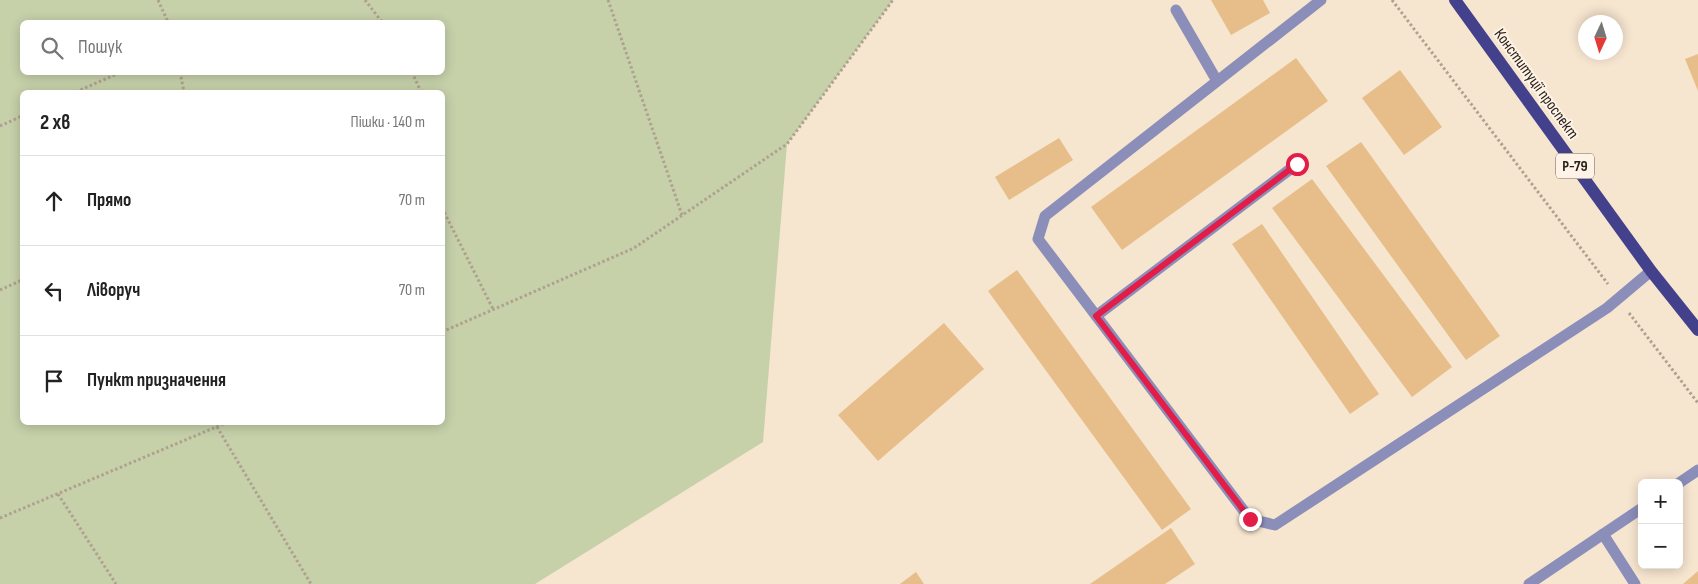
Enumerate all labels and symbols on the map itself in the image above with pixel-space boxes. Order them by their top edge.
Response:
north arrow [1578,15,1623,60]
street label: Конституції проспект [1490,25,1582,143]
route start [1286,153,1309,176]
road number: Р-79 [1556,154,1594,178]
route end [1239,508,1262,531]

